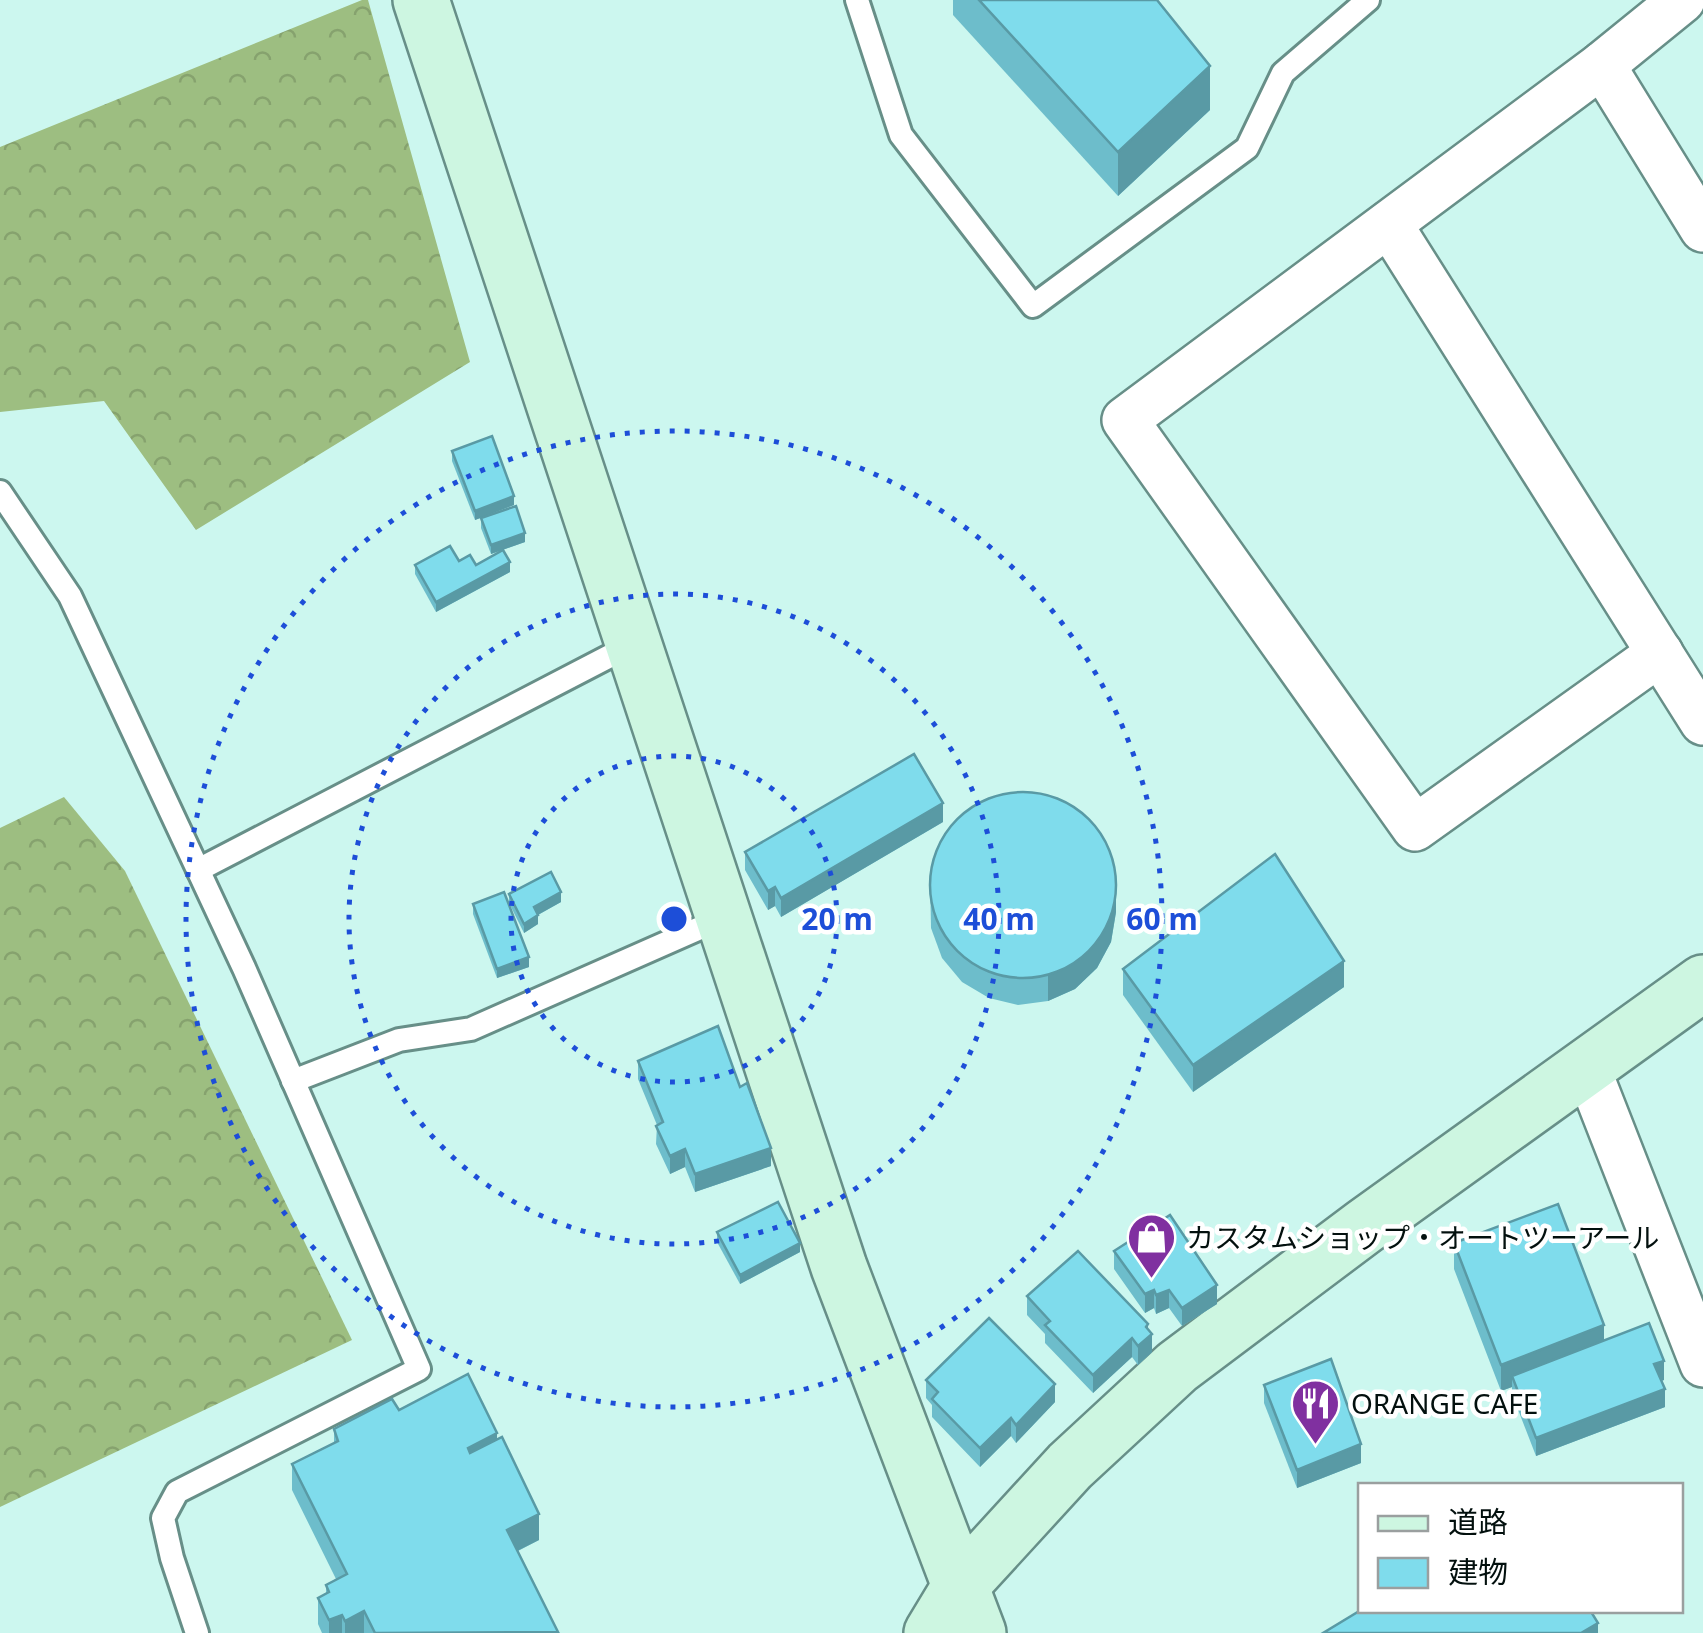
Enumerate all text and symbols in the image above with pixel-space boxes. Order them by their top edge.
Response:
text: 20 m [801,898,873,939]
text: 40 m [963,898,1035,939]
text: 60 m [1126,898,1198,939]
centre of rings [656,901,692,937]
shop icon: カスタムショップ・オートツーアール [1125,1212,1177,1280]
place label: カスタムショップ・オートツーアール [1186,1218,1659,1256]
restaurant icon: ORANGE CAFE [1290,1378,1342,1446]
place label: ORANGE CAFE [1351,1384,1538,1422]
legend [1358,1483,1683,1613]
text: 道路 [1448,1501,1508,1542]
text: 建物 [1448,1551,1508,1592]

